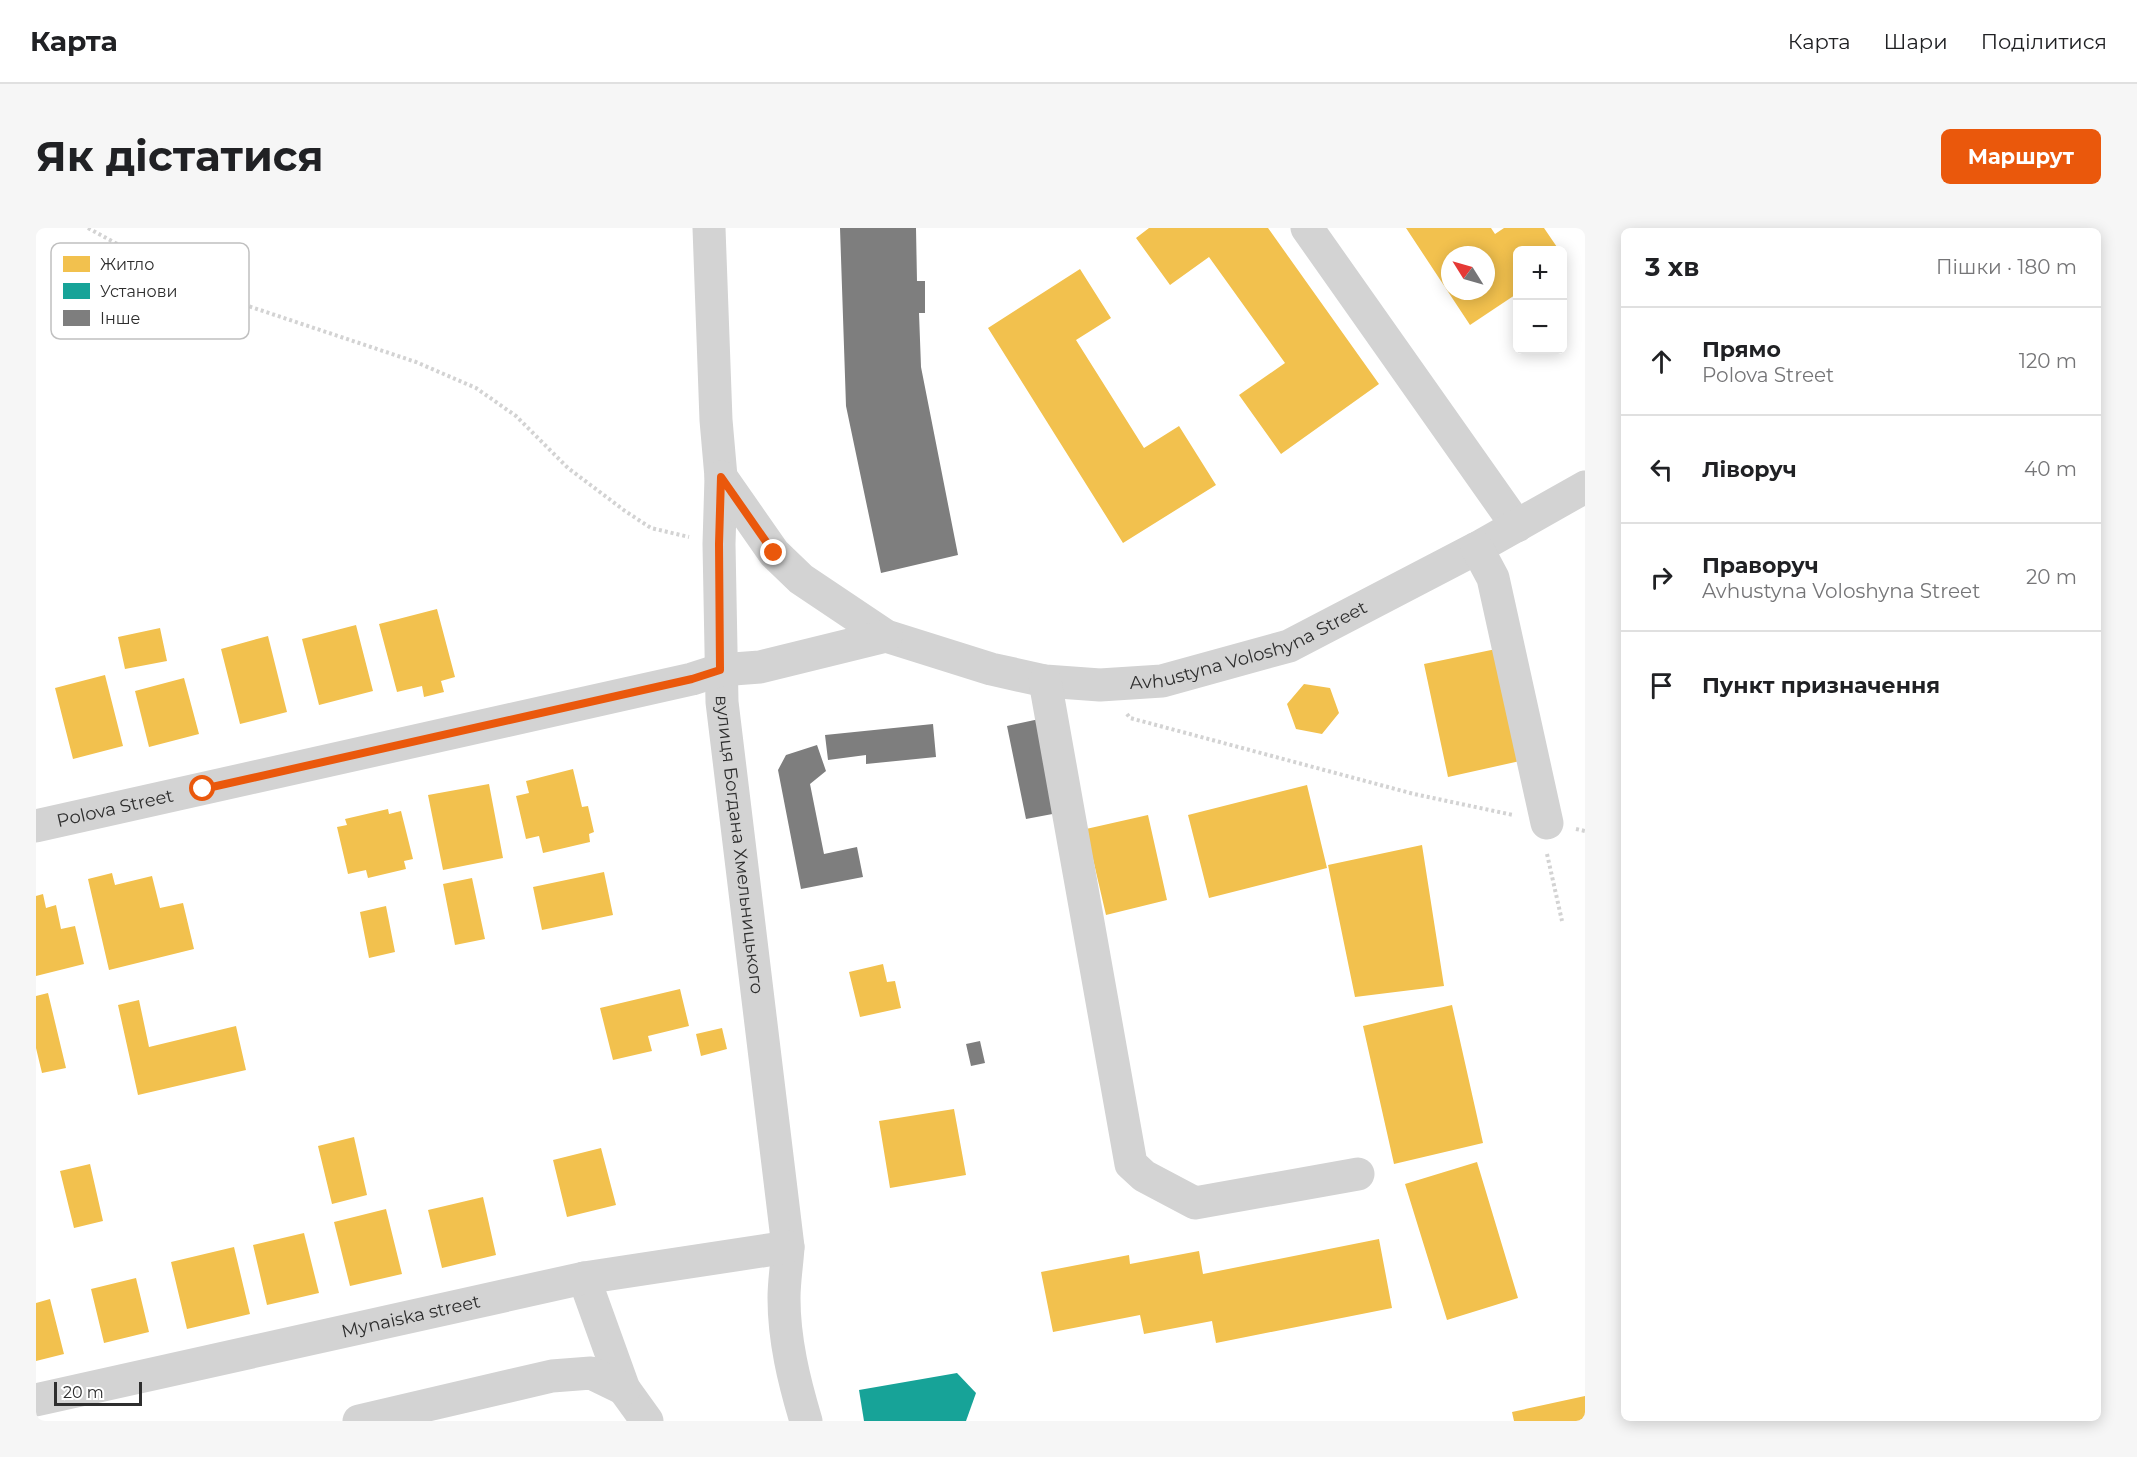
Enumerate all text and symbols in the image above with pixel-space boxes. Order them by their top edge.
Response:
text: Карта [30,24,118,58]
text: Карта [1788,29,1851,54]
text: Шари [1884,29,1948,54]
text: Поділитися [1981,29,2107,54]
button: Маршрут [1941,129,2101,184]
text: Як дістатися [36,130,324,182]
legend [51,243,249,339]
north arrow [1441,246,1495,300]
map controls [1513,246,1567,354]
button: + [1513,246,1567,300]
text: 3 хв [1645,251,1699,283]
text: Житло [100,255,154,274]
text: Пішки · 180 m [1936,255,2077,279]
text: Установи [100,282,177,301]
button: − [1513,300,1567,354]
text: Інше [100,309,140,328]
text: Прямо [1702,336,1781,363]
icon: ahead [1645,345,1678,378]
text: 120 m [2019,349,2077,373]
text: Polova Street [1702,363,1834,387]
icon: left [1645,453,1678,486]
text: Ліворуч [1702,456,1797,483]
text: 40 m [2024,457,2077,481]
route end [760,539,786,565]
text: Праворуч [1702,552,1819,579]
icon: right [1645,561,1678,594]
text: 20 m [2026,565,2077,589]
text: Avhustyna Voloshyna Street [1702,579,1980,603]
street label: Avhustyna Voloshyna Street [1129,596,1371,694]
icon: arrive [1645,669,1678,702]
text: Пункт призначення [1702,672,1940,699]
street label: вулиця Богдана Хмельницького [711,695,768,995]
route start [189,775,215,801]
street label: Polova Street [55,785,176,832]
street label: Mynaiska street [339,1290,482,1343]
scale bar [54,1379,142,1406]
text: 20 m [63,1383,104,1402]

